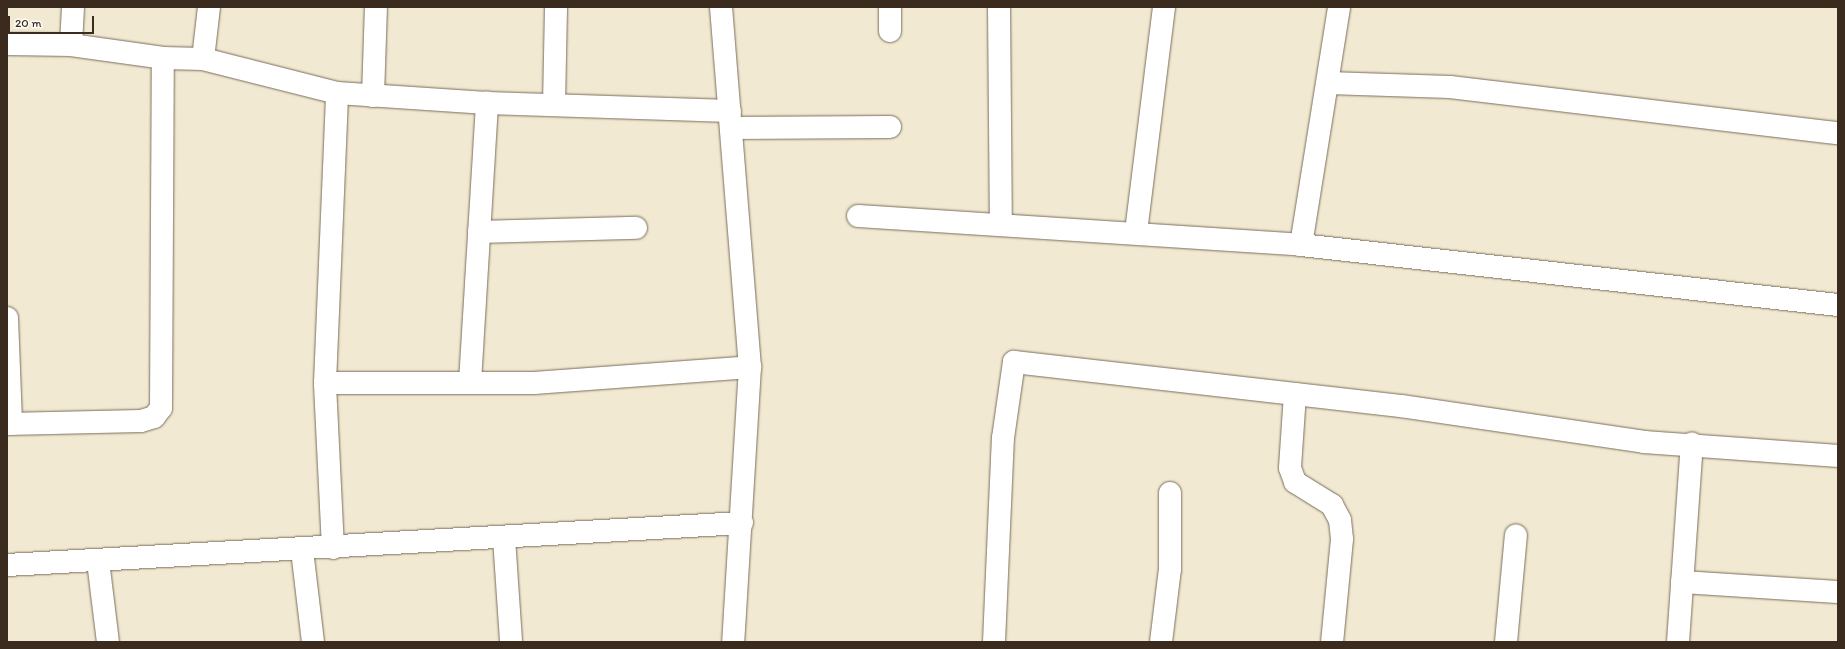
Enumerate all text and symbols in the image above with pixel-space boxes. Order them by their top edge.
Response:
scale bar [10,8,96,34]
text: 20 m [15,16,42,30]

